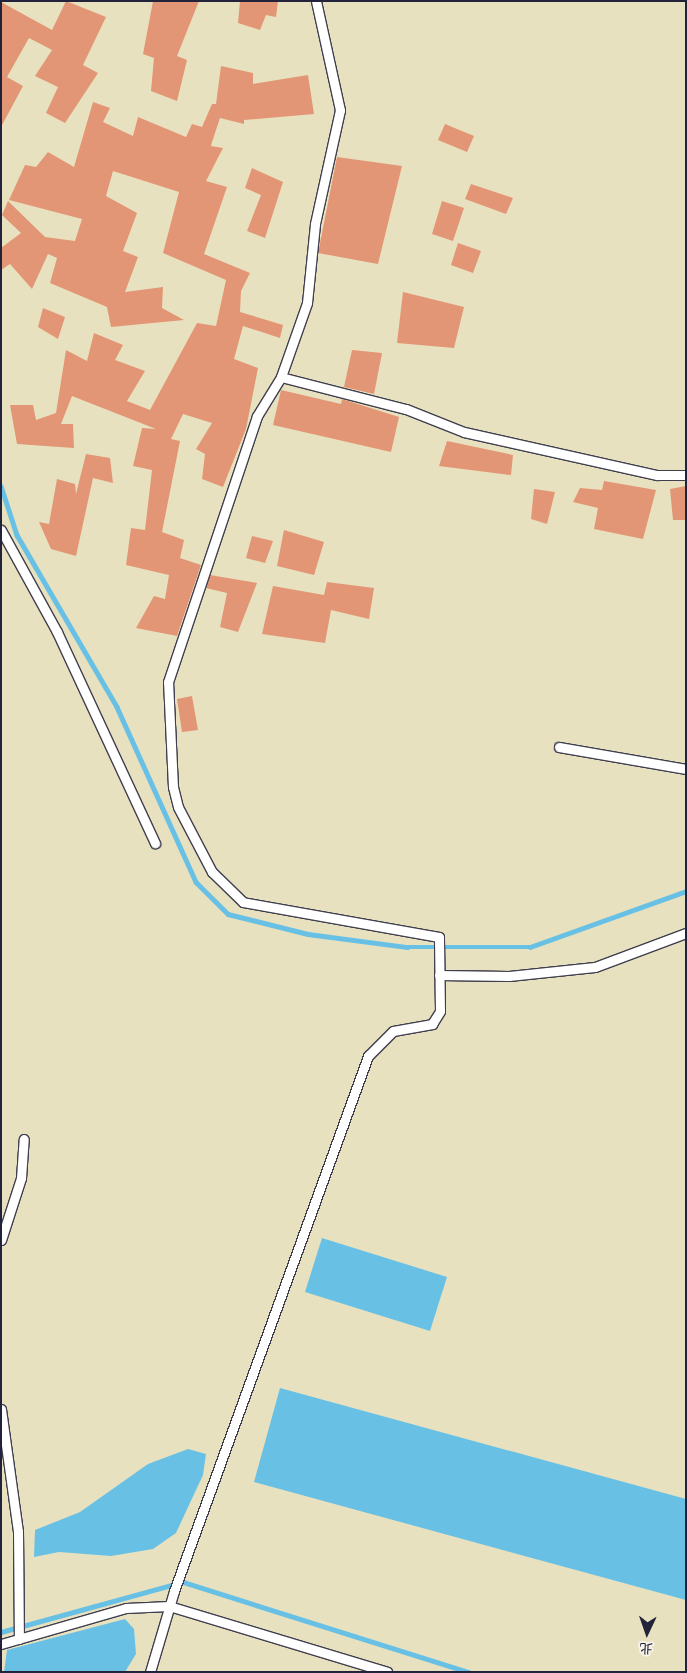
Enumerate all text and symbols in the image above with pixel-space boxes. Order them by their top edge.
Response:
north arrow [622,1608,672,1658]
text: 北 [639,1637,654,1659]

